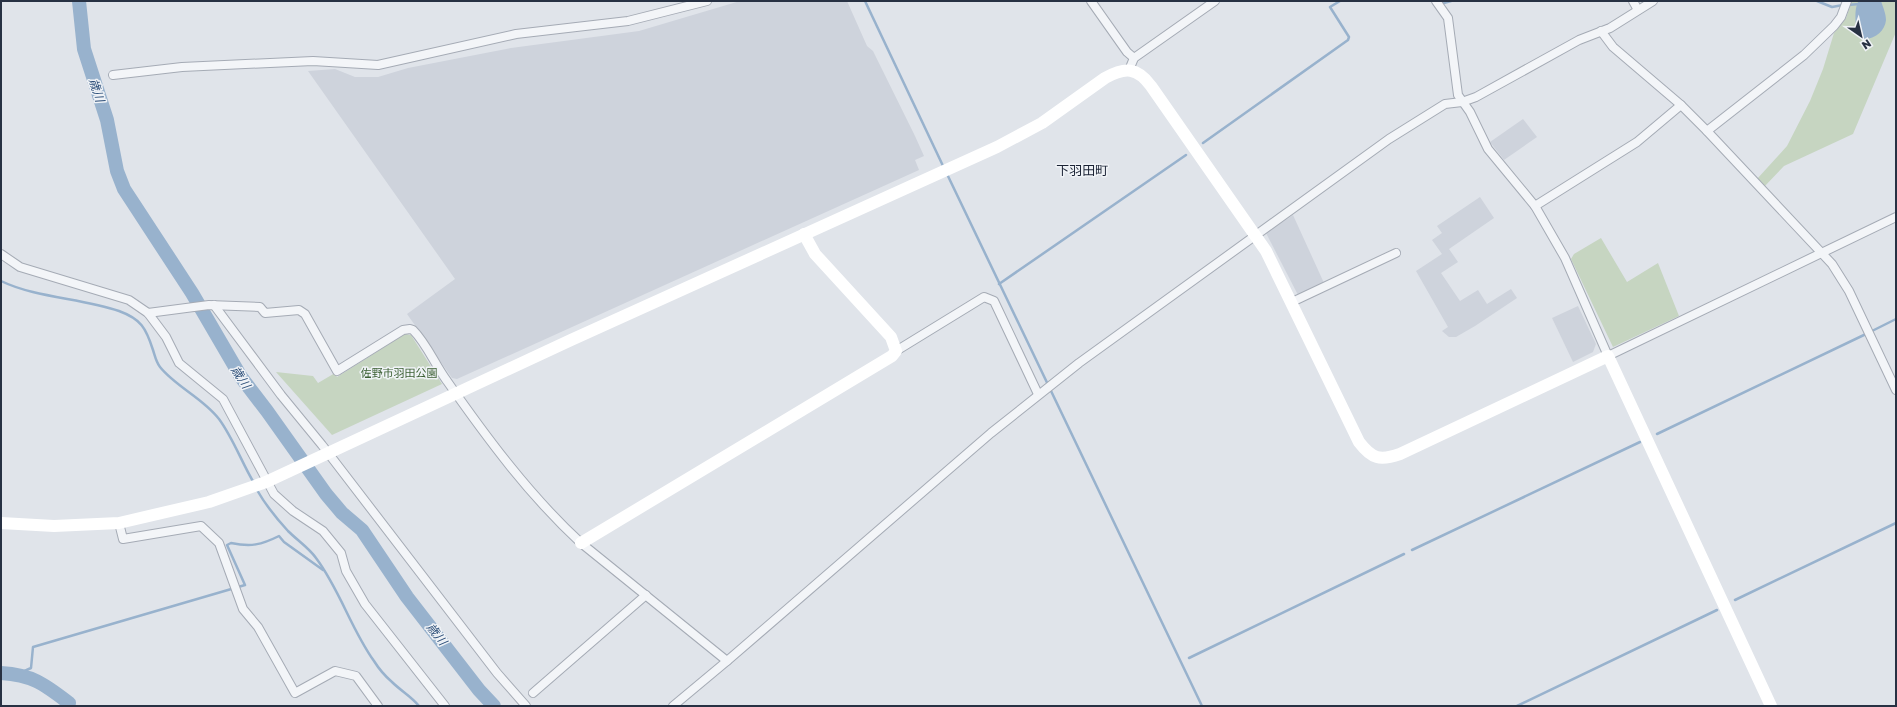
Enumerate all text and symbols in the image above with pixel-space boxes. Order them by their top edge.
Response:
north arrow [1841,16,1881,56]
text: N [1860,37,1874,52]
water label: 歳川 [86,76,108,106]
district label: 下羽田町 [1056,162,1108,178]
water label: 歳川 [228,363,255,393]
park label: 佐野市羽田公園 [361,366,438,379]
water label: 歳川 [424,620,452,650]

